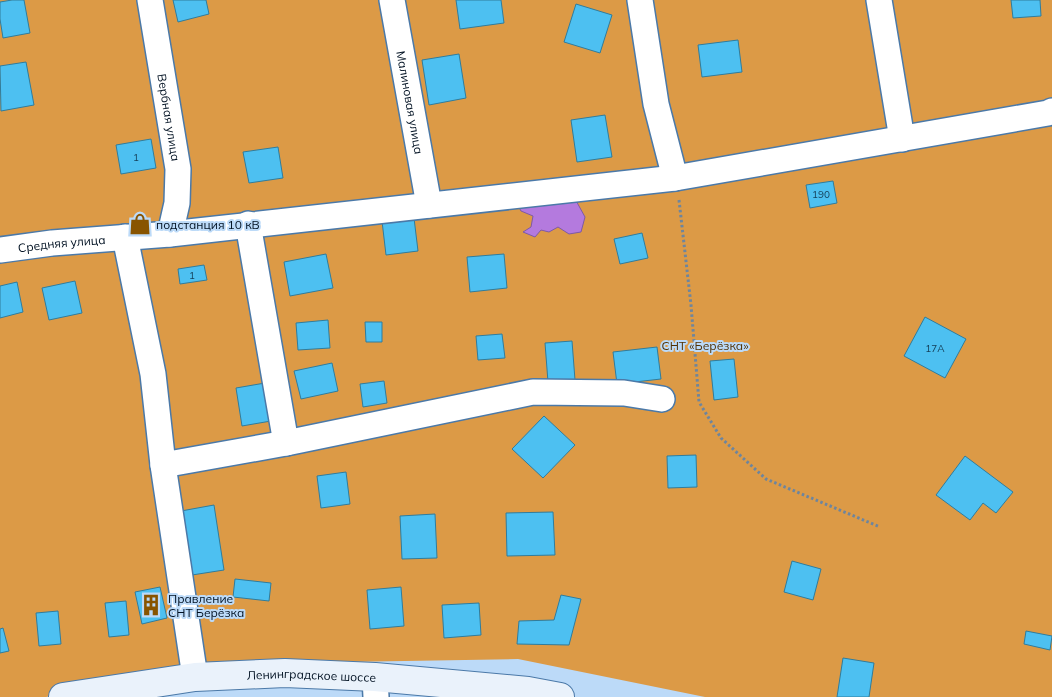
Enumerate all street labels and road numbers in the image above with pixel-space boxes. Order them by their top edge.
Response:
street label: Малиновая улица [394,49,427,155]
street label: Вербная улица [155,73,184,162]
street label: Средняя улица [17,231,106,255]
street label: Ленинградское шоссе [246,665,377,685]

